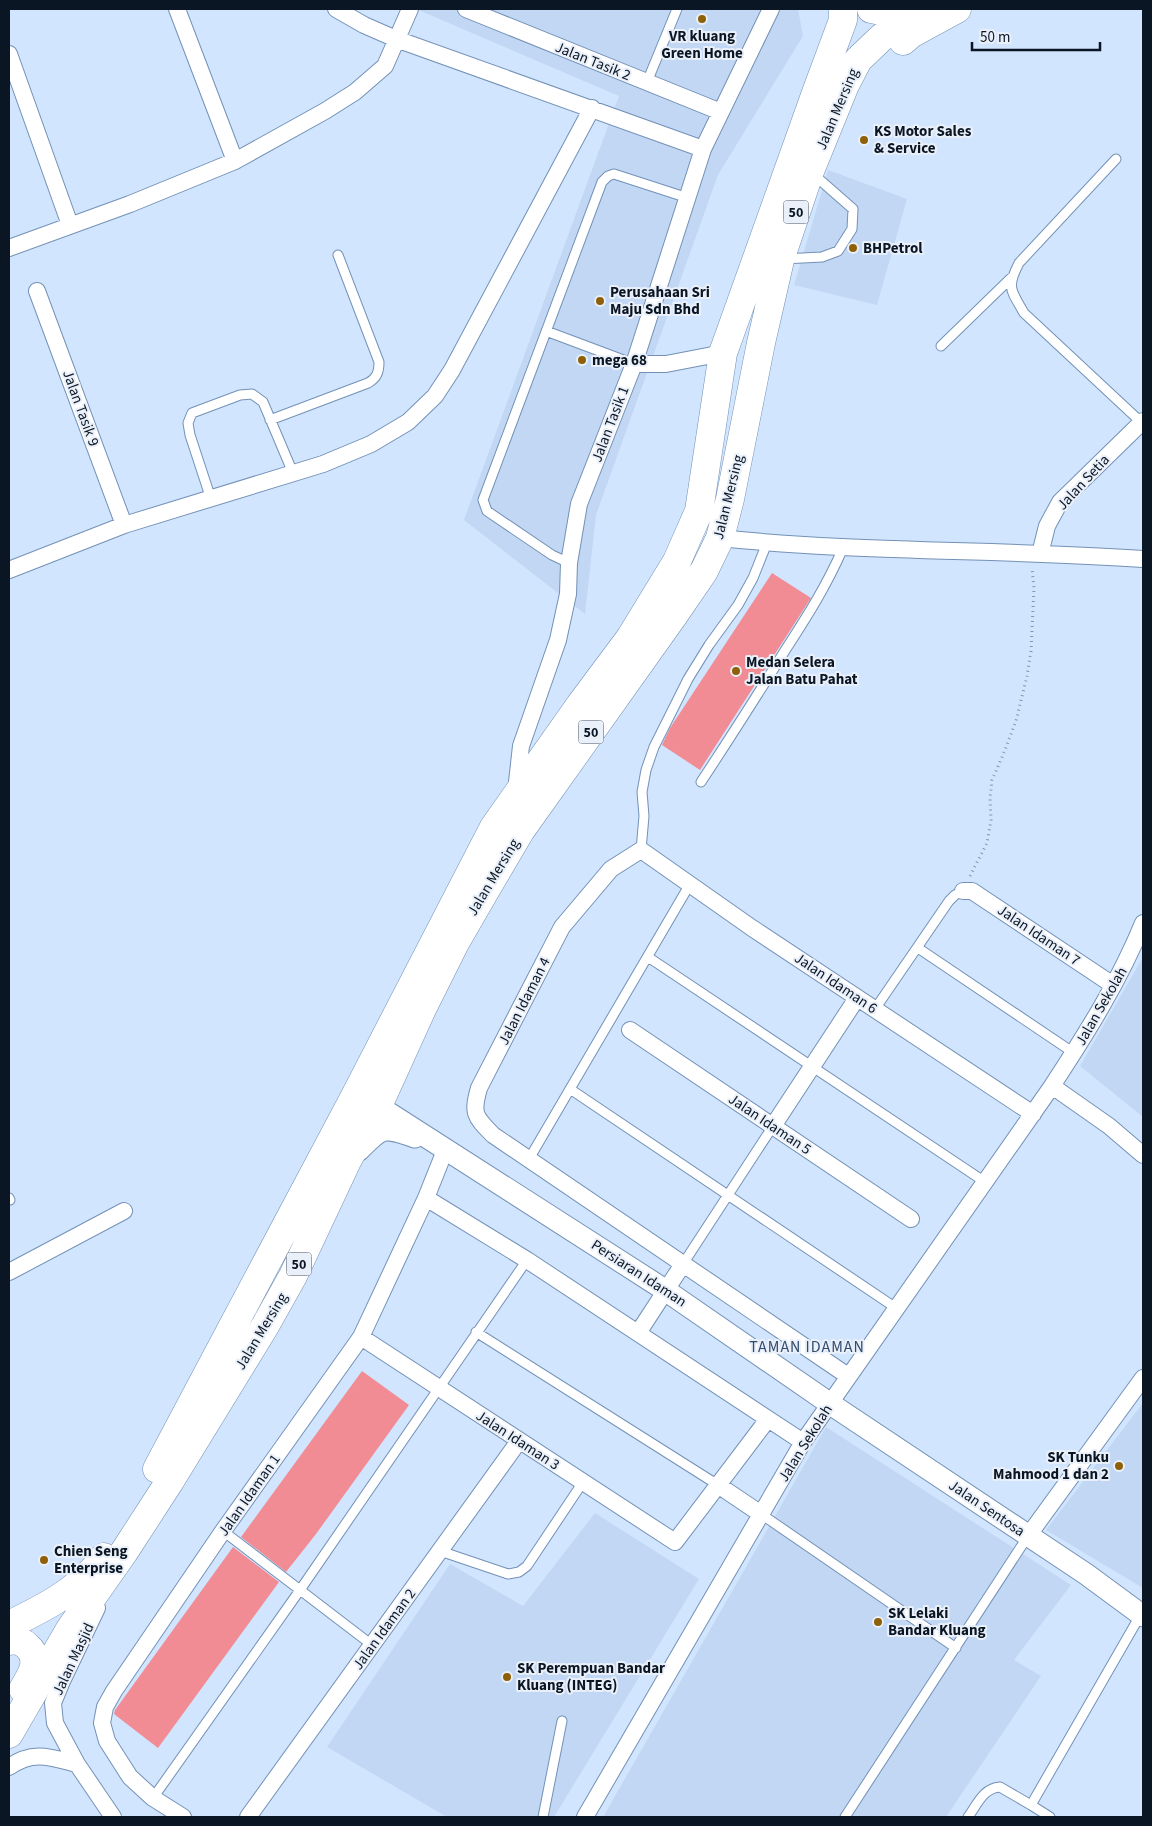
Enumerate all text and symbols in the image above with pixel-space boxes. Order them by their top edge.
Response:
marker: VR kluang Green Home [696,13,708,25]
scale bar [972,20,1100,52]
place label: VR kluang Green Home [661,26,743,64]
text: 50 m [980,27,1010,48]
street label: Jalan Tasik 2 [552,37,634,86]
street label: Jalan Mersing [811,65,864,153]
place label: KS Motor Sales & Service [874,121,972,159]
marker: KS Motor Sales & Service [858,134,870,146]
road number: 50 [784,200,808,223]
place label: BHPetrol [863,238,923,259]
marker: BHPetrol [847,242,859,254]
place label: Perusahaan Sri Maju Sdn Bhd [610,282,710,320]
marker: Perusahaan Sri Maju Sdn Bhd [594,295,606,307]
place label: mega 68 [592,350,647,371]
marker: mega 68 [576,354,588,366]
street label: Jalan Tasik 9 [57,367,104,449]
street label: Jalan Tasik 1 [586,383,635,465]
street label: Jalan Setia [1052,450,1115,515]
street label: Jalan Mersing [708,452,749,542]
place label: Medan Selera Jalan Batu Pahat [746,652,858,690]
marker: Medan Selera Jalan Batu Pahat [730,665,742,677]
road number: 50 [578,720,604,744]
street label: Jalan Mersing [462,834,525,920]
street label: Jalan Idaman 7 [993,900,1084,971]
street label: Jalan Idaman 6 [790,948,881,1019]
street label: Jalan Idaman 4 [493,953,556,1049]
street label: Jalan Sekolah [1070,963,1132,1049]
street label: Jalan Idaman 5 [724,1089,815,1160]
street label: Persiaran Idaman [587,1235,691,1312]
road number: 50 [286,1252,312,1276]
street label: Jalan Mersing [230,1288,293,1374]
district label: TAMAN IDAMAN [749,1336,865,1358]
street label: Jalan Sekolah [773,1401,838,1486]
street label: Jalan Idaman 3 [472,1406,564,1475]
place label: SK Tunku Mahmood 1 dan 2 [993,1447,1109,1485]
street label: Jalan Idaman 1 [213,1450,285,1541]
marker: SK Tunku Mahmood 1 dan 2 [1113,1460,1125,1472]
street label: Jalan Sentosa [944,1475,1029,1542]
place label: Chien Seng Enterprise [54,1541,128,1579]
marker: Chien Seng Enterprise [38,1554,50,1566]
street label: Jalan Idaman 2 [348,1584,421,1674]
place label: SK Lelaki Bandar Kluang [888,1603,986,1641]
marker: SK Lelaki Bandar Kluang [872,1616,884,1628]
street label: Jalan Masjid [47,1620,99,1699]
place label: SK Perempuan Bandar Kluang (INTEG) [517,1658,665,1696]
marker: SK Perempuan Bandar Kluang (INTEG) [501,1671,513,1683]

